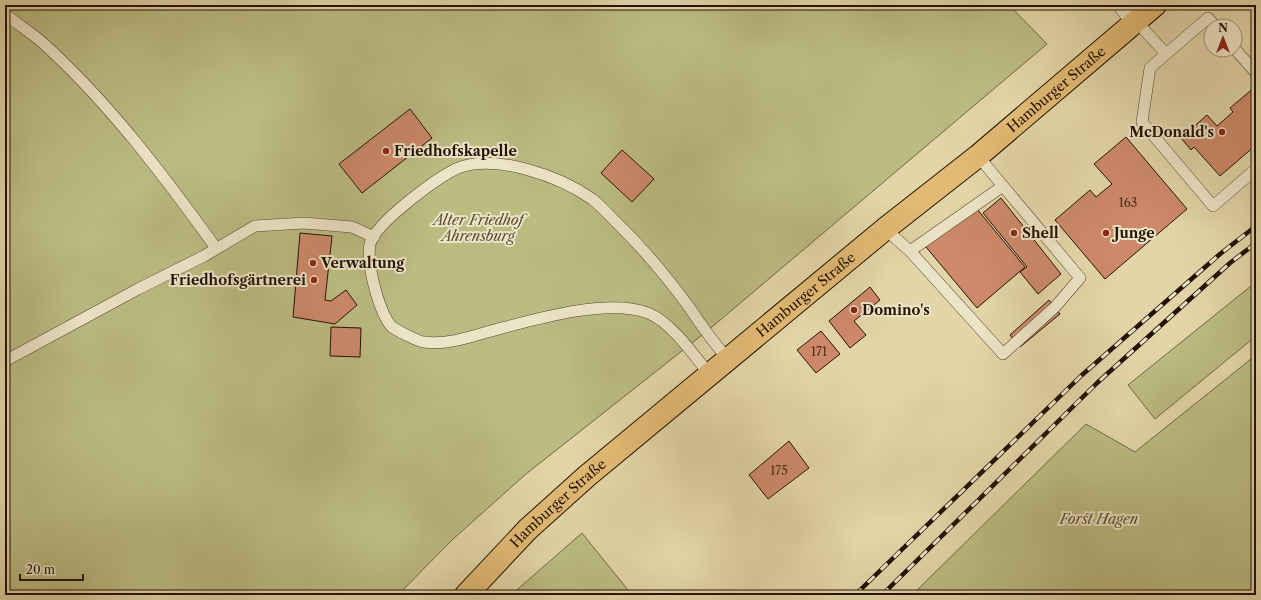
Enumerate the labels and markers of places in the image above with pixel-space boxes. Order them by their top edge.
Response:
place label: McDonald's [1129,123,1214,141]
marker: McDonald's [1217,127,1227,137]
place label: Friedhofskapelle [394,142,517,160]
marker: Friedhofskapelle [381,146,391,156]
place label: Shell [1022,224,1059,242]
place label: Junge [1111,224,1155,242]
marker: Shell [1009,228,1019,238]
marker: Junge [1101,228,1111,238]
place label: Verwaltung [320,254,405,272]
marker: Verwaltung [308,258,318,268]
place label: Friedhofsgärtnerei [170,271,306,289]
marker: Friedhofsgärtnerei [309,275,319,285]
place label: Domino's [862,301,930,319]
marker: Domino's [849,305,859,315]

